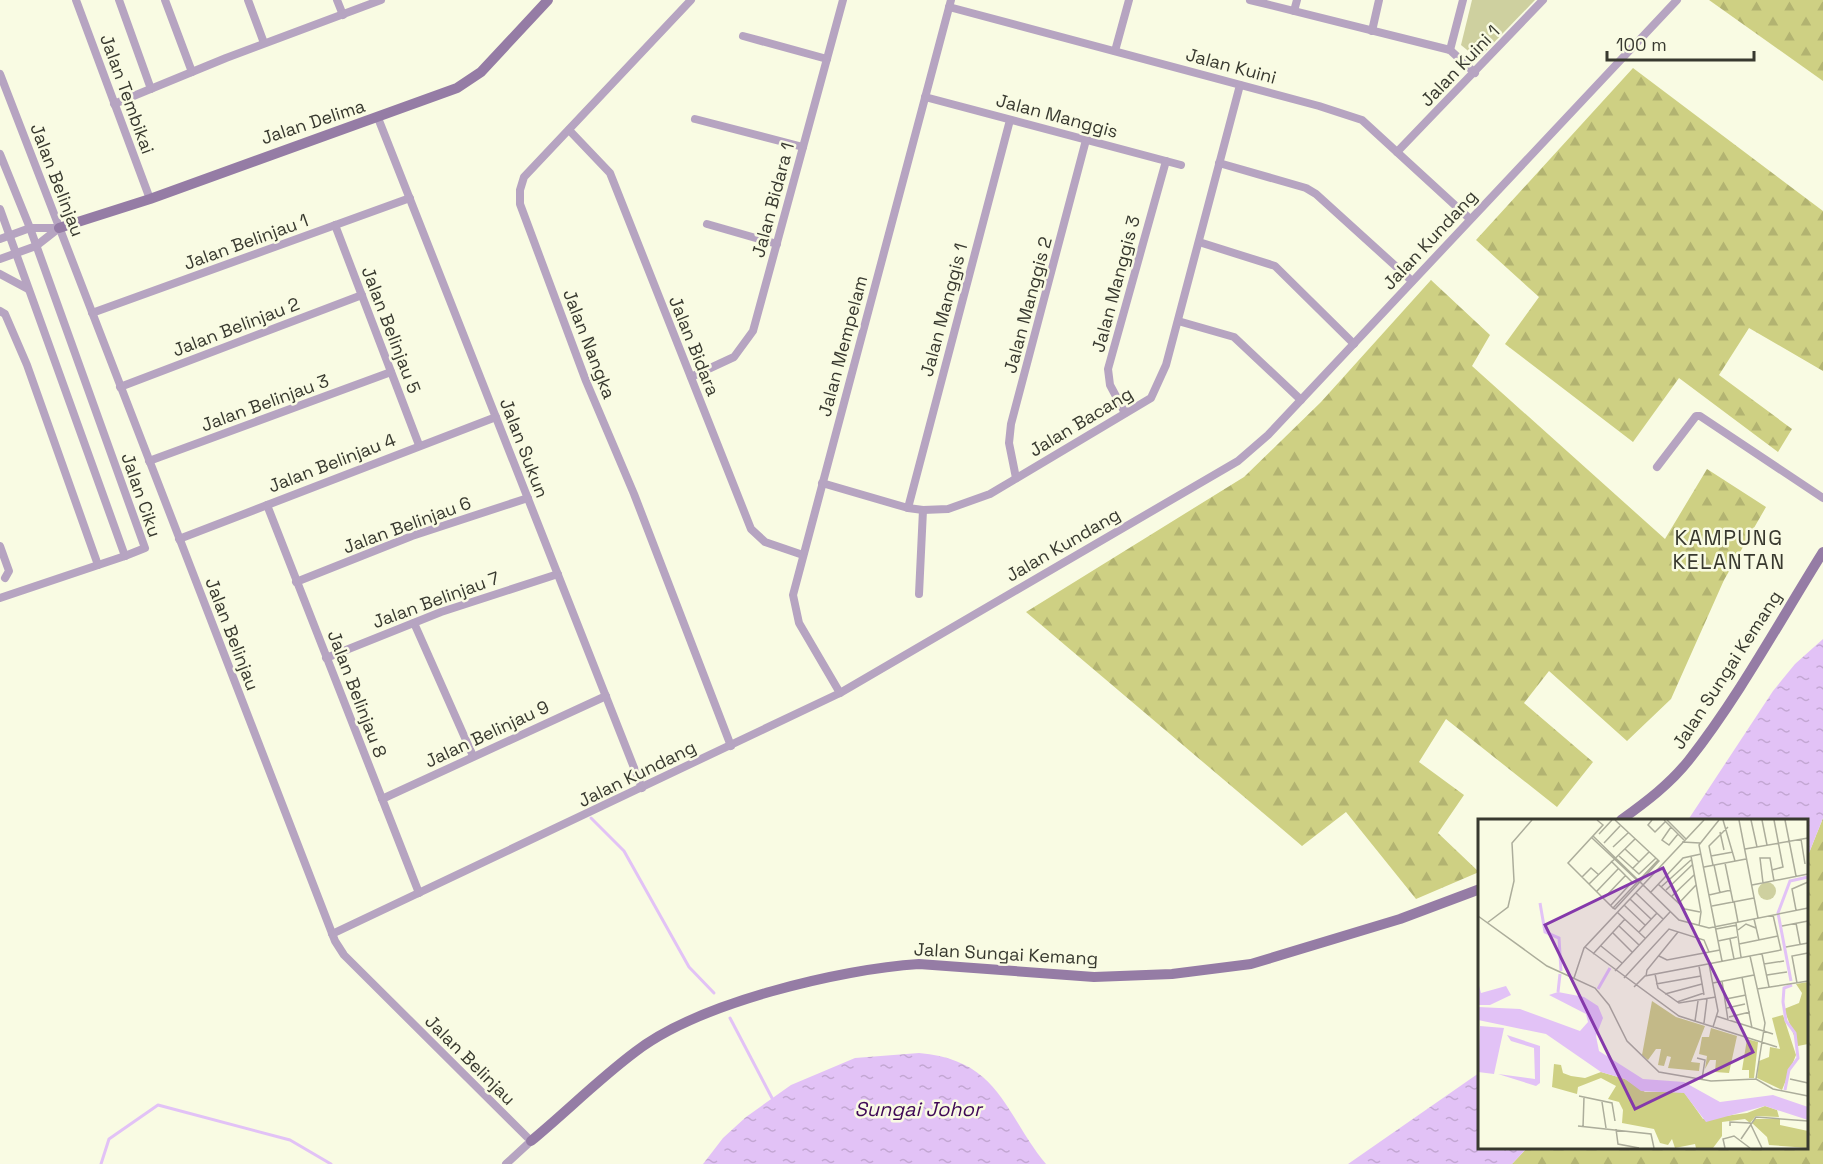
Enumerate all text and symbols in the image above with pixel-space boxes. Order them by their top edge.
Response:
street label: Jalan Kuini 1 [1415,20,1504,111]
scale bar [1607,24,1754,62]
street label: Jalan Tembikai [95,31,160,157]
text: 100 m [1616,33,1667,56]
street label: Jalan Kuini [1183,42,1279,89]
street label: Jalan Manggis [994,88,1120,143]
street label: Jalan Delima [258,94,368,149]
street label: Jalan Belinjau [25,120,90,239]
street label: Jalan Bidara 1 [746,140,799,260]
street label: Jalan Kundang [1377,185,1482,294]
street label: Jalan Belinjau 1 [180,208,311,275]
street label: Jalan Manggis 3 [1086,213,1145,355]
street label: Jalan Manggis 2 [998,234,1057,376]
street label: Jalan Manggis 1 [915,241,972,379]
street label: Jalan Belinjau 5 [357,263,426,397]
street label: Jalan Mempelam [813,273,872,419]
street label: Jalan Nangka [558,286,621,402]
street label: Jalan Belinjau 2 [169,292,303,361]
street label: Jalan Bidara [664,292,725,399]
street label: Jalan Belinjau 3 [198,369,332,436]
street label: Jalan Bacang [1025,382,1137,461]
street label: Jalan Sukun [495,395,554,501]
street label: Jalan Belinjau 4 [265,428,399,497]
street label: Jalan Ciku [116,450,167,540]
street label: Jalan Belinjau 6 [340,491,474,558]
street label: Jalan Kundang [1001,503,1124,587]
district label: KAMPUNG KELANTAN [1672,524,1786,575]
street label: Jalan Belinjau 7 [369,566,503,633]
street label: Jalan Belinjau [200,574,265,693]
street label: Jalan Sungai Kemang [1667,586,1787,753]
street label: Jalan Belinjau 8 [323,627,392,761]
street label: Jalan Belinjau 9 [421,695,553,772]
street label: Jalan Kundang [574,735,700,812]
inset map [1478,819,1808,1149]
street label: Jalan Sungai Kemang [913,937,1099,970]
street label: Jalan Belinjau [420,1009,521,1110]
water label: Sungai Johor [854,1096,984,1122]

